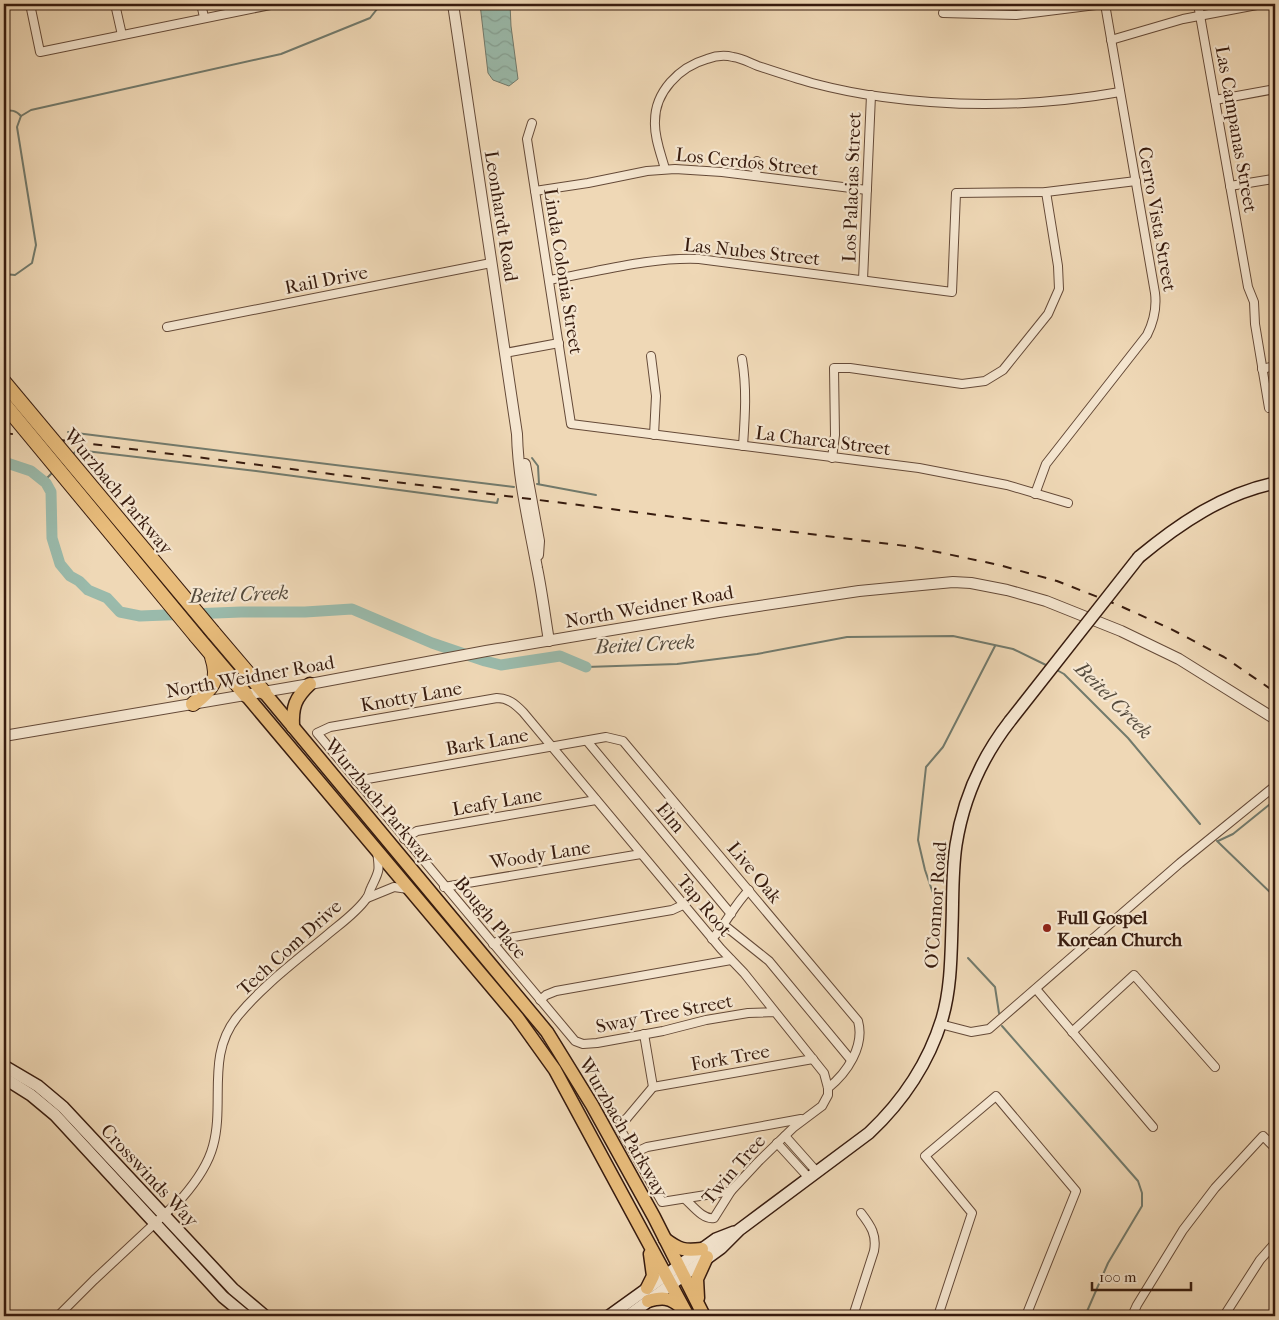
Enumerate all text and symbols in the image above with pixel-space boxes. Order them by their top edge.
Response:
street label: Las Campanas Street [1211,44,1262,214]
street label: Los Palacias Street [838,111,866,263]
street label: Los Cerdos Street [674,144,820,180]
street label: Cerro Vista Street [1133,145,1181,294]
street label: Leonhardt Road [480,149,522,284]
street label: Linda Colonia Street [539,187,587,356]
street label: Las Nubes Street [683,234,821,270]
street label: Rail Drive [283,261,370,299]
street label: La Charca Street [754,422,892,460]
street label: Wurzbach Parkway [59,423,178,560]
water label: Beitel Creek [188,581,289,608]
street label: North Weidner Road [563,581,736,633]
water label: Beitel Creek [594,630,695,659]
street label: North Weidner Road [164,651,337,703]
water label: Beitel Creek [1070,656,1157,744]
street label: Knotty Lane [359,677,464,717]
street label: Bark Lane [444,724,530,760]
street label: Wurzbach Parkway [320,733,439,870]
street label: Leafy Lane [451,783,544,821]
street label: Elm [651,798,689,837]
street label: Woody Lane [487,836,592,874]
street label: Live Oak [722,838,786,908]
street label: O'Connor Road [921,840,951,969]
street label: Tap Root [672,870,737,941]
street label: Bough Place [449,872,531,963]
street label: Tech Com Drive [233,895,346,1000]
place label: Full Gospel Korean Church [1056,907,1183,951]
marker: Full Gospel Korean Church [1041,922,1053,934]
street label: Sway Tree Street [594,990,735,1038]
street label: Fork Tree [689,1040,771,1076]
street label: Wurzbach Parkway [574,1053,672,1202]
street label: Crosswinds Way [96,1120,203,1232]
street label: Twin Tree [697,1130,770,1209]
scale bar [1092,1260,1190,1292]
text: 100 m [1099,1268,1137,1286]

